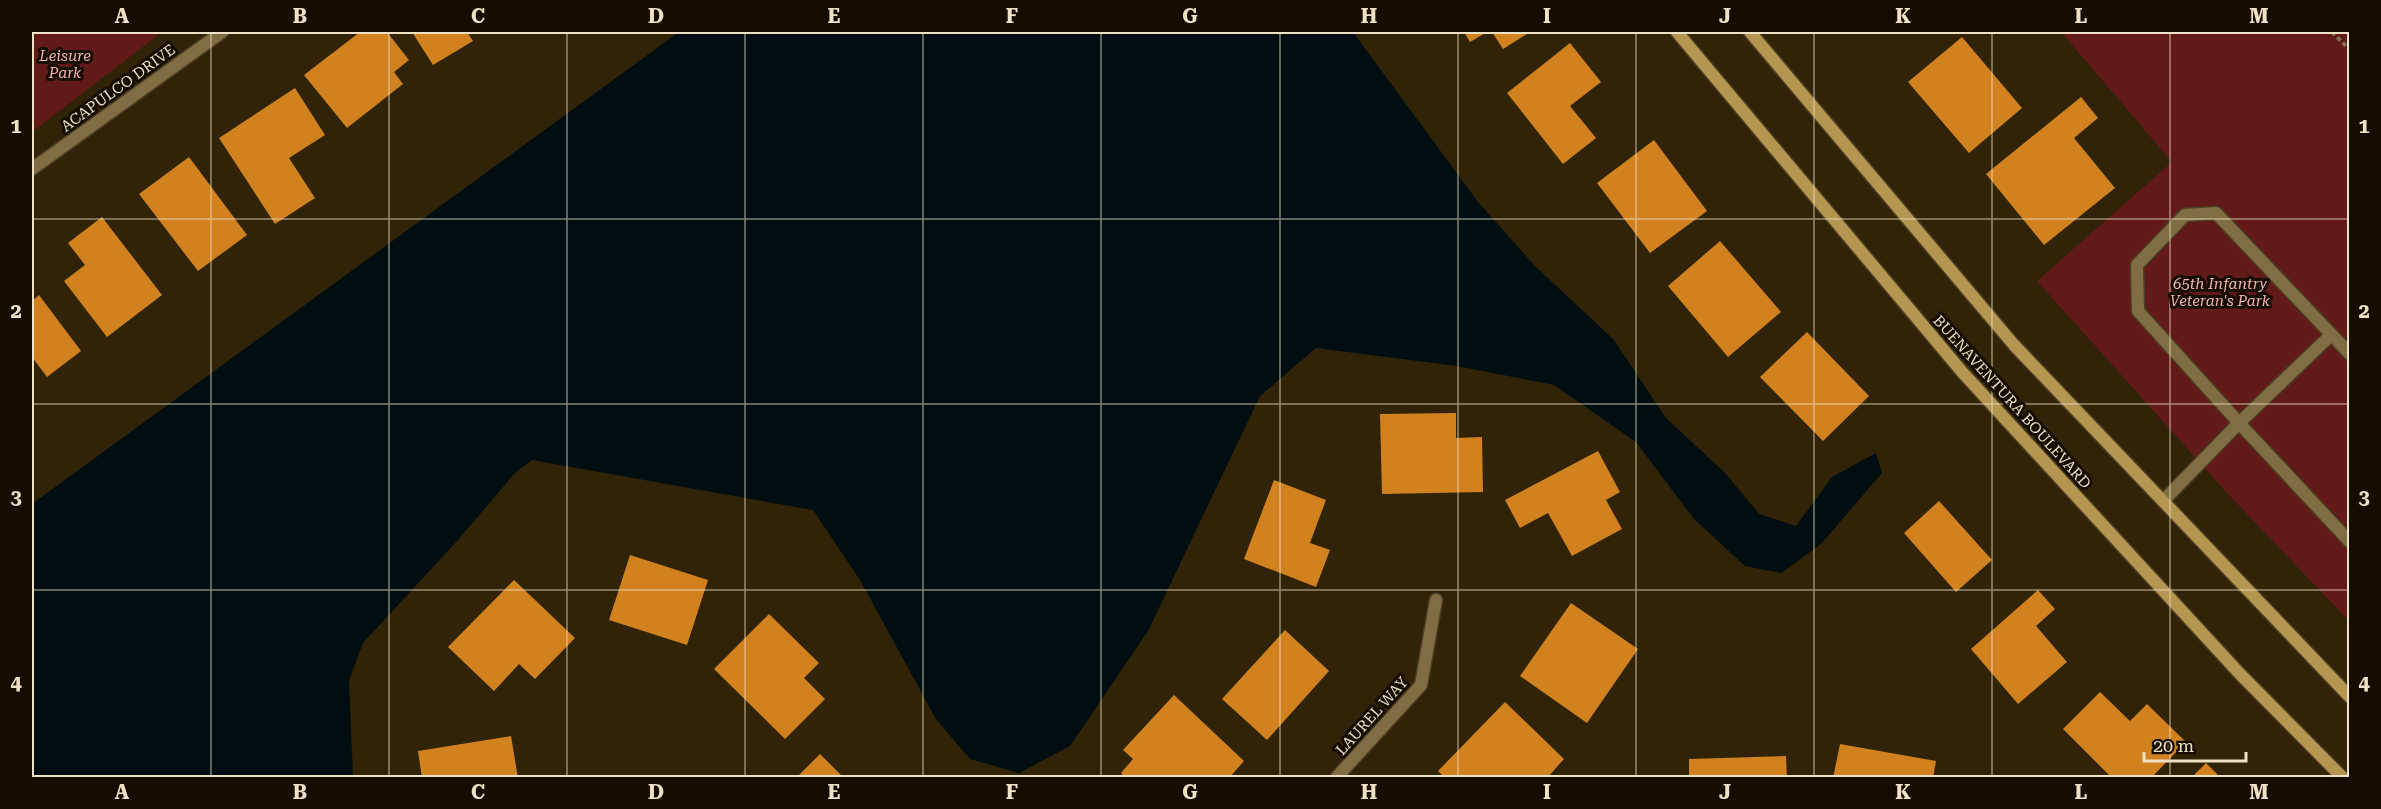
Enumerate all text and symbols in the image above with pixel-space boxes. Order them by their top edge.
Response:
text: A [115,4,130,28]
text: B [293,4,307,28]
text: C [471,4,485,28]
text: D [648,4,664,28]
text: E [828,4,841,28]
text: F [1006,4,1018,28]
text: G [1182,4,1198,28]
text: H [1361,4,1377,28]
text: I [1543,4,1551,28]
text: J [1719,4,1731,28]
text: K [1895,4,1911,28]
text: L [2075,4,2088,28]
text: M [2249,4,2269,28]
street label: ACAPULCO DRIVE [57,41,179,135]
park label: Leisure Park [38,47,91,82]
text: 1 [10,114,22,138]
text: 1 [2358,114,2370,138]
park label: 65th Infantry Veteran's Park [2170,275,2271,310]
text: 2 [10,299,22,323]
text: 2 [2358,299,2370,323]
street label: BUENAVENTURA BOULEVARD [1929,312,2095,492]
text: 3 [10,485,22,509]
text: 3 [2358,485,2370,509]
text: 4 [10,671,22,695]
text: 4 [2358,671,2370,695]
street label: LAUREL WAY [1332,673,1412,759]
scale bar [2144,725,2246,763]
text: 20 m [2153,735,2194,756]
text: A [115,780,130,804]
text: B [293,780,307,804]
text: C [471,780,485,804]
text: D [648,780,664,804]
text: E [828,780,841,804]
text: F [1006,780,1018,804]
text: G [1182,780,1198,804]
text: H [1361,780,1377,804]
text: I [1543,780,1551,804]
text: J [1719,780,1731,804]
text: K [1895,780,1911,804]
text: L [2075,780,2088,804]
text: M [2249,780,2269,804]

